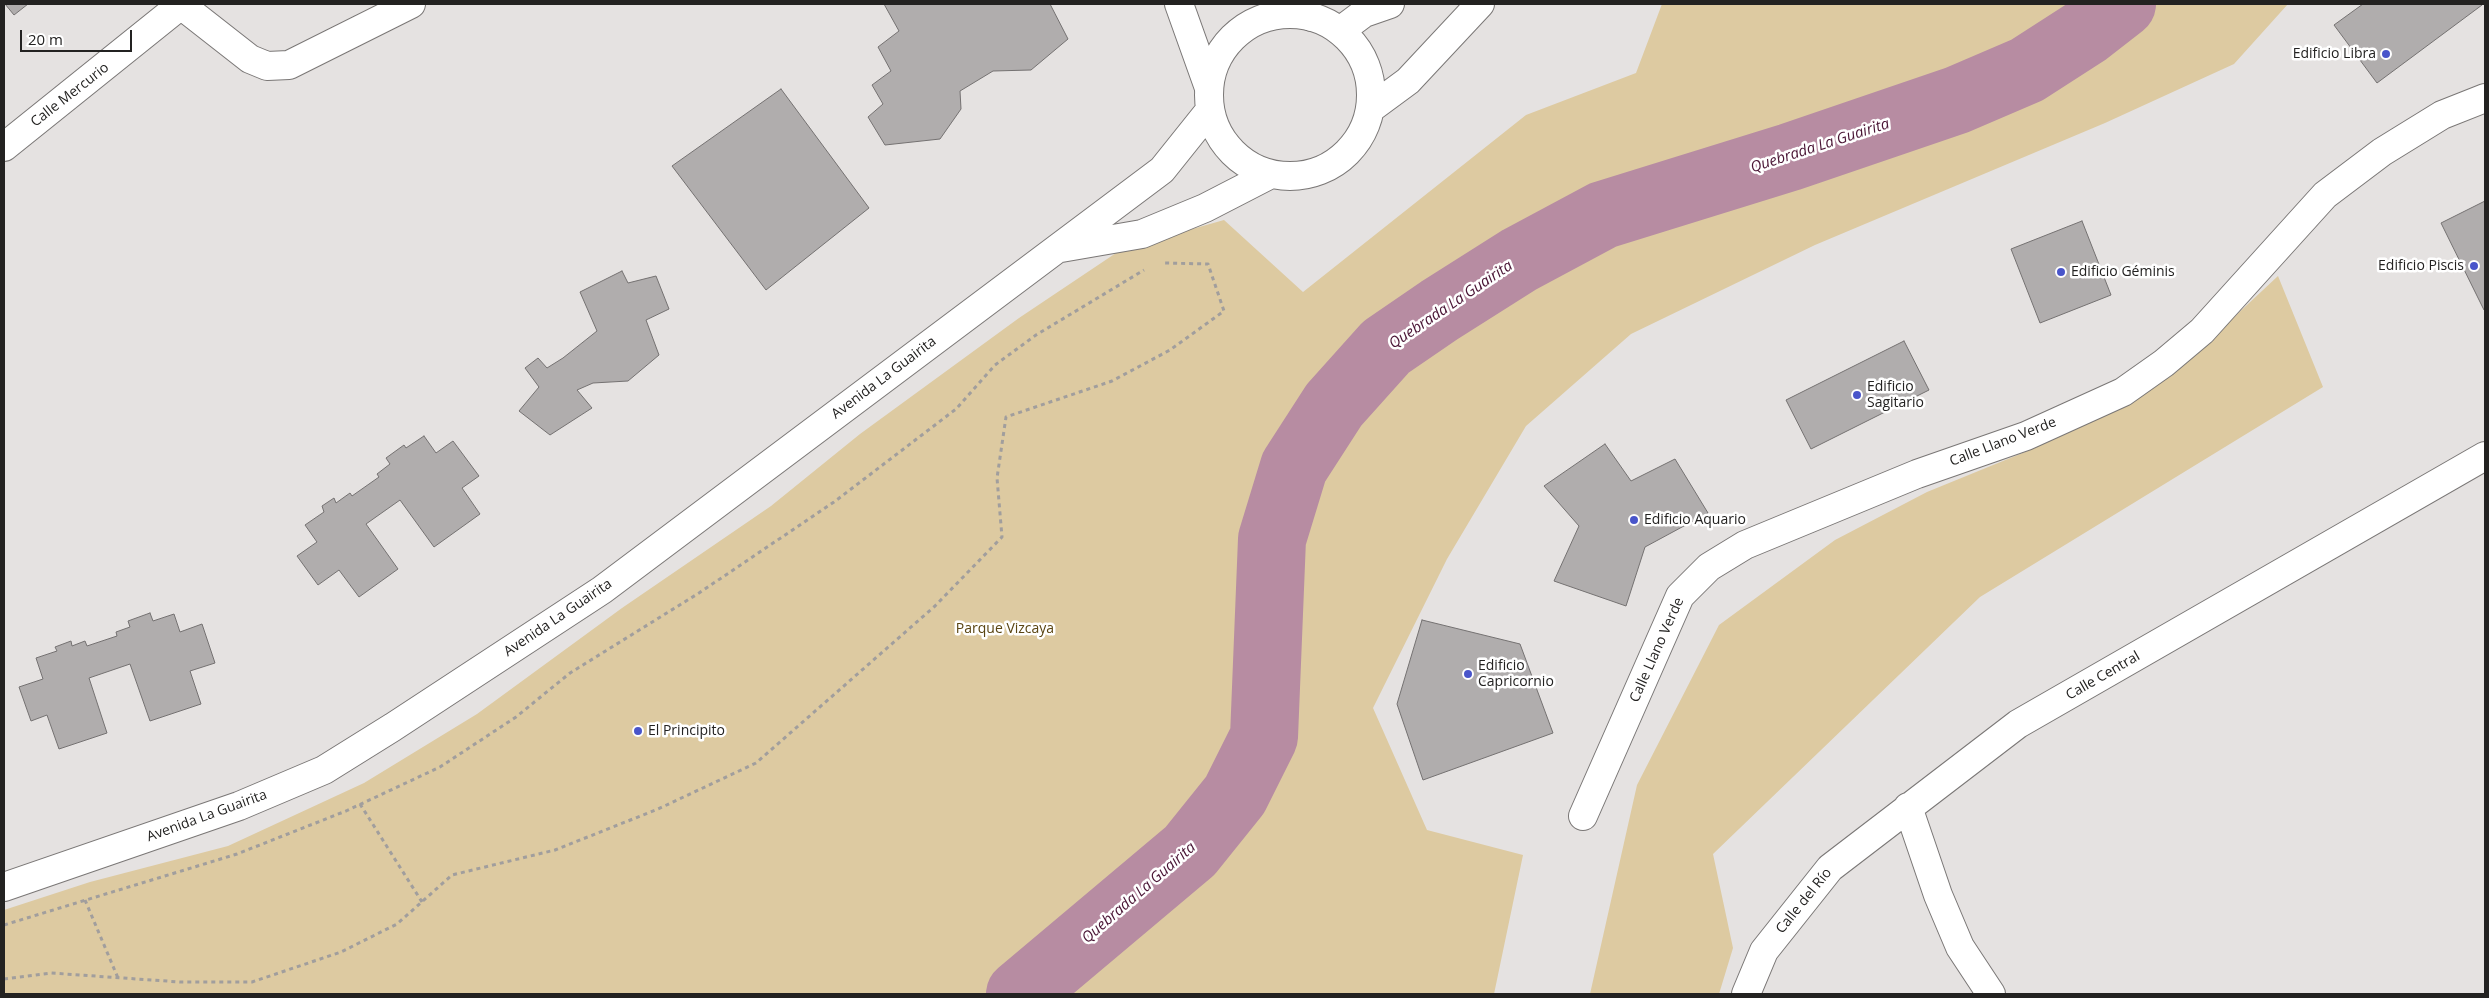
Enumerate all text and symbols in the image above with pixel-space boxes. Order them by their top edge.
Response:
scale bar [22,20,135,52]
text: 20 m [28,29,63,49]
place label: Edificio Libra [2293,46,2376,62]
marker: Edificio Libra [2380,48,2392,60]
street label: Calle Mercurio [28,59,112,131]
water label: Quebrada La Guairita [1748,115,1892,177]
water label: Quebrada La Guairita [1386,257,1516,353]
place label: Edificio Piscis [2378,258,2464,274]
marker: Edificio Piscis [2468,260,2480,272]
place label: Edificio Géminis [2071,264,2175,280]
marker: Edificio Géminis [2055,266,2067,278]
street label: Avenida La Guairita [828,333,940,423]
place label: Edificio Sagitario [1867,379,1924,412]
marker: Edificio Sagitario [1851,389,1863,401]
street label: Calle Llano Verde [1947,414,2059,470]
place label: Edificio Aquario [1644,512,1746,528]
marker: Edificio Aquario [1628,514,1640,526]
street label: Avenida La Guairita [501,576,615,660]
street label: Calle Llano Verde [1626,595,1688,705]
park label: Parque Vizcaya [956,621,1054,637]
street label: Calle Central [2063,648,2143,704]
place label: Edificio Capricornio [1478,658,1554,690]
marker: Edificio Capricornio [1462,668,1474,680]
place label: El Principito [648,723,725,739]
marker: El Principito [632,725,644,737]
street label: Avenida La Guairita [145,786,269,846]
water label: Quebrada La Guairita [1078,839,1200,947]
street label: Calle del Río [1773,865,1835,937]

